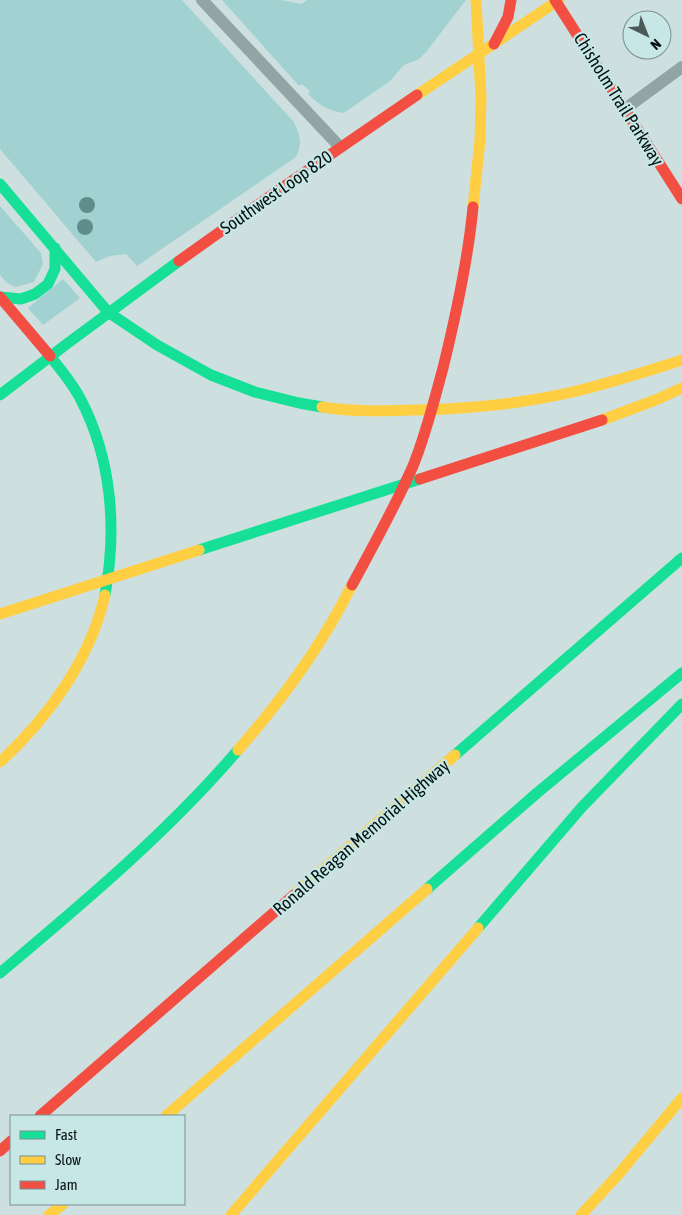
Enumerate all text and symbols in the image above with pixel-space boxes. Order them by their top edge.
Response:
north arrow [622,10,672,60]
street label: Chisholm Trail Parkway [570,29,668,169]
text: N [647,36,664,53]
street label: Southwest Loop 820 [216,146,336,238]
street label: Ronald Reagan Memorial Highway [269,755,453,919]
legend [10,1115,185,1205]
text: Fast [55,1126,77,1143]
text: Slow [55,1151,81,1168]
text: Jam [55,1176,78,1193]

